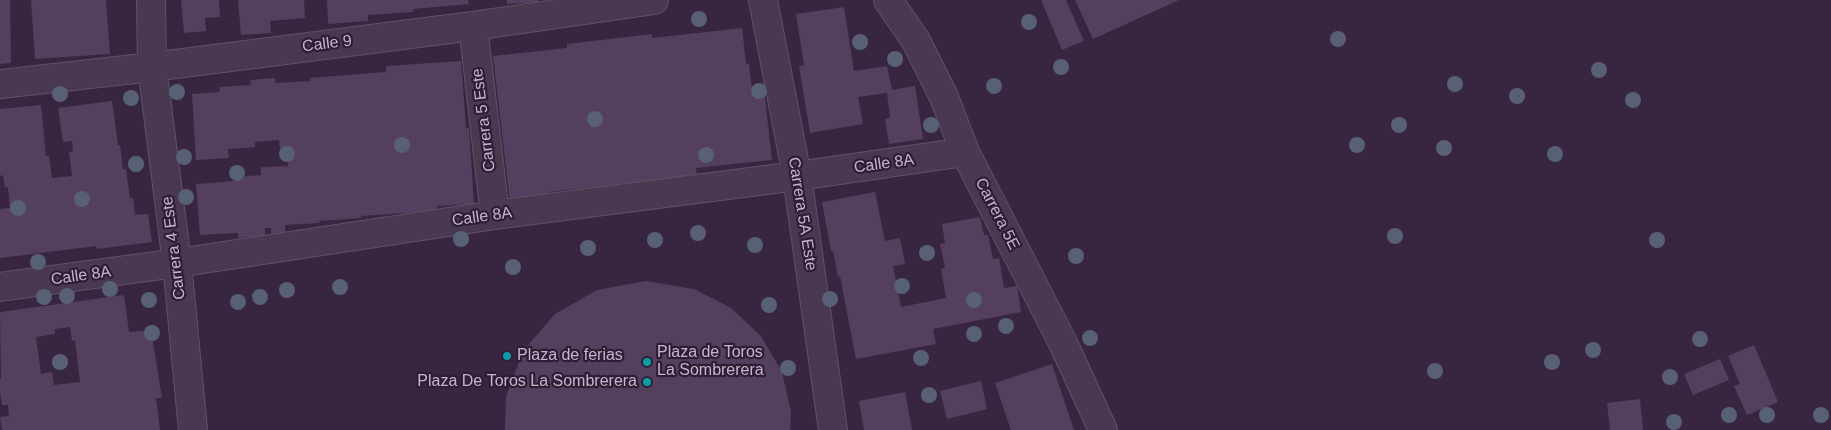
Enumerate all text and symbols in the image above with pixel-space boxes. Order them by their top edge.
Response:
street label: Calle 9 [301,31,353,57]
street label: Carrera 5 Este [468,67,500,173]
street label: Calle 8A [853,150,915,178]
street label: Carrera 5A Este [784,156,820,272]
street label: Carrera 5E [971,175,1023,253]
street label: Carrera 4 Este [158,195,190,301]
street label: Calle 8A [451,203,513,231]
street label: Calle 8A [50,262,112,290]
place label: Plaza de Toros La Sombrerera [657,343,764,381]
place label: Plaza de ferias [517,346,623,366]
marker: Plaza de ferias [501,350,513,362]
marker: Plaza de Toros La Sombrerera [641,356,653,368]
place label: Plaza De Toros La Sombrerera [417,372,637,392]
marker: Plaza De Toros La Sombrerera [641,376,653,388]

